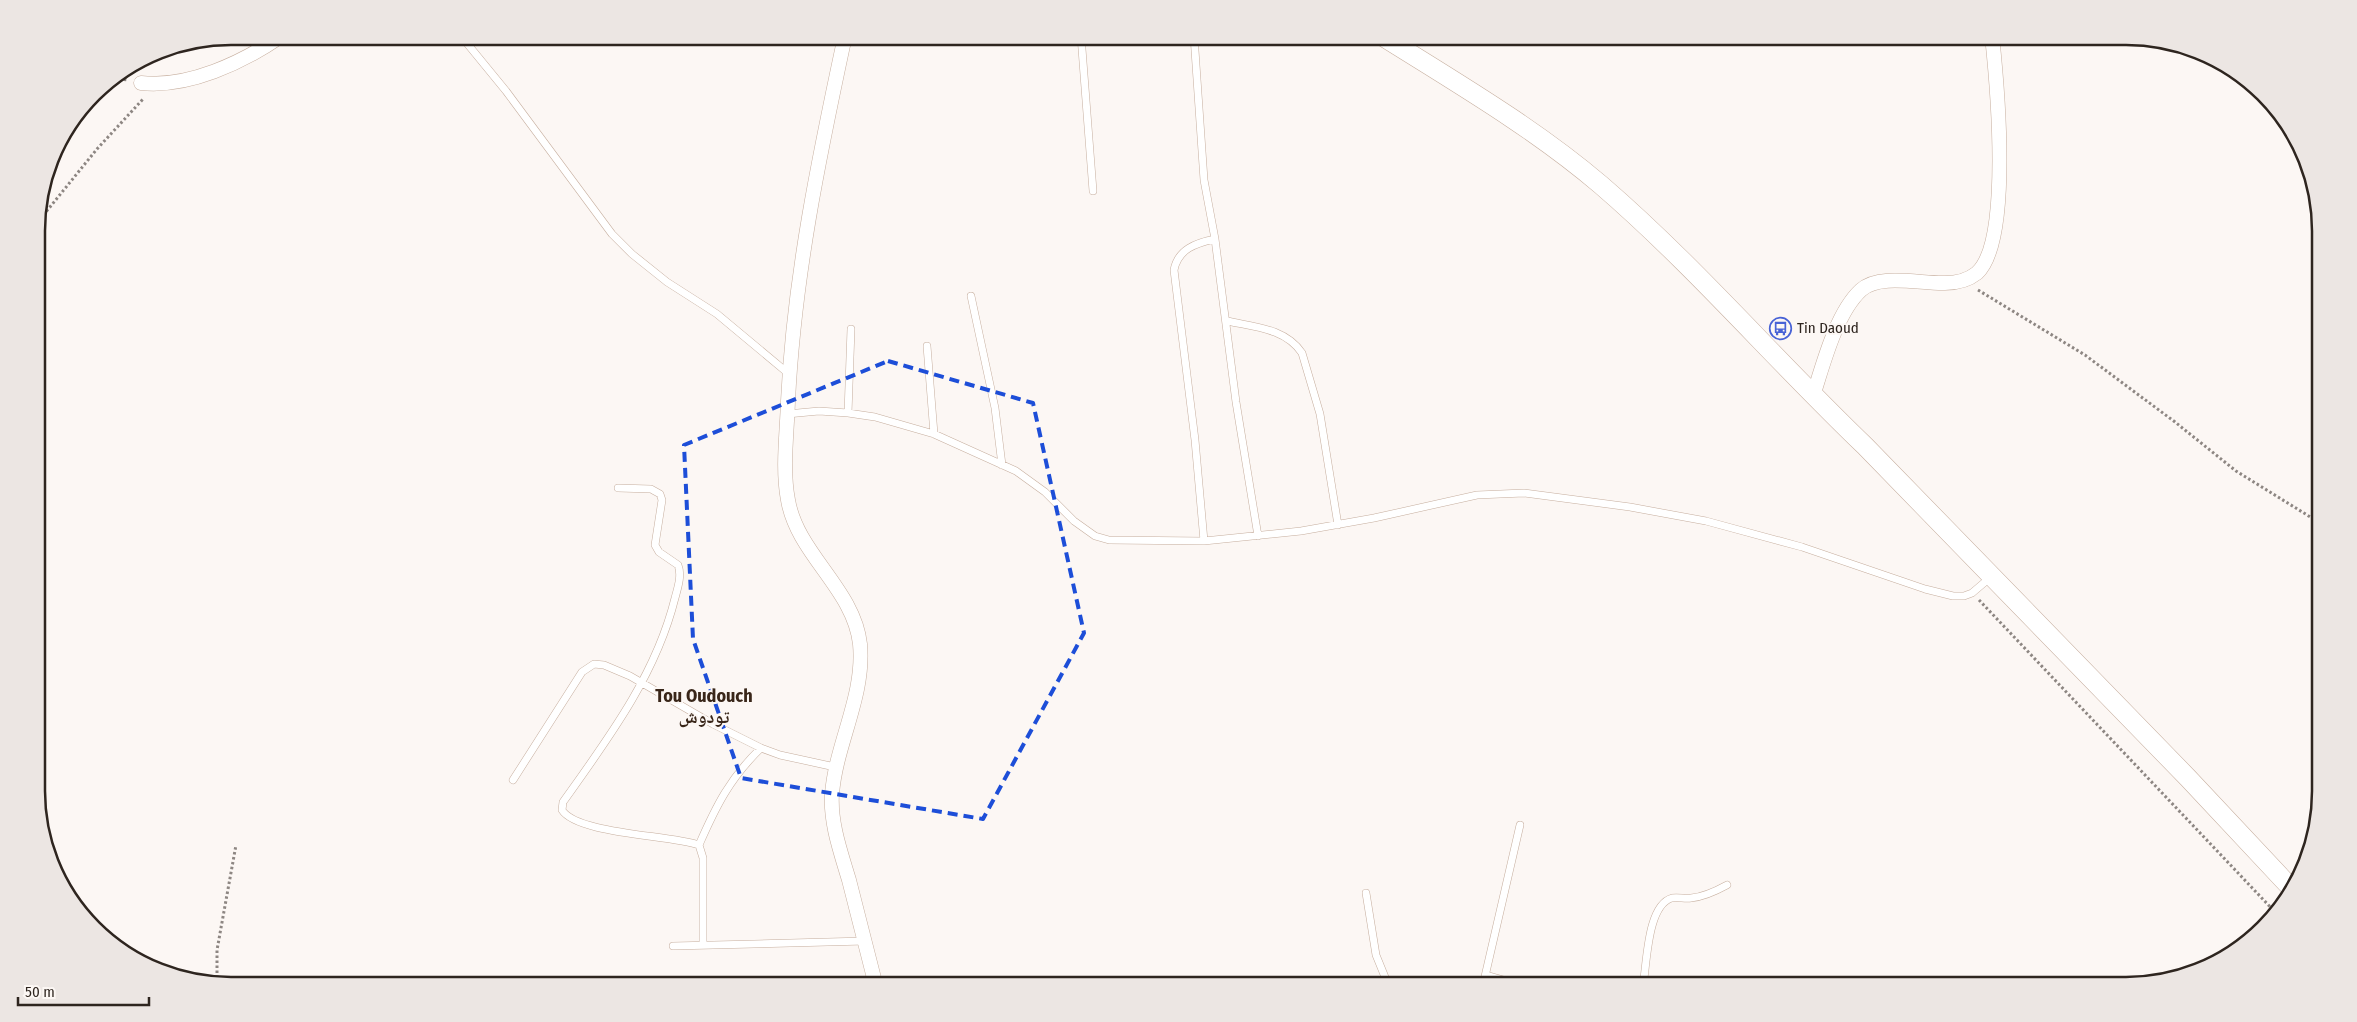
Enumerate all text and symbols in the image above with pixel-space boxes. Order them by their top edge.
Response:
bus stop icon: Tin Daoud [1769,316,1793,340]
place label: Tin Daoud [1797,319,1859,337]
district label: Tou Oudouch تودوش [655,685,753,728]
scale bar [18,974,149,1006]
text: 50 m [25,983,55,1001]

